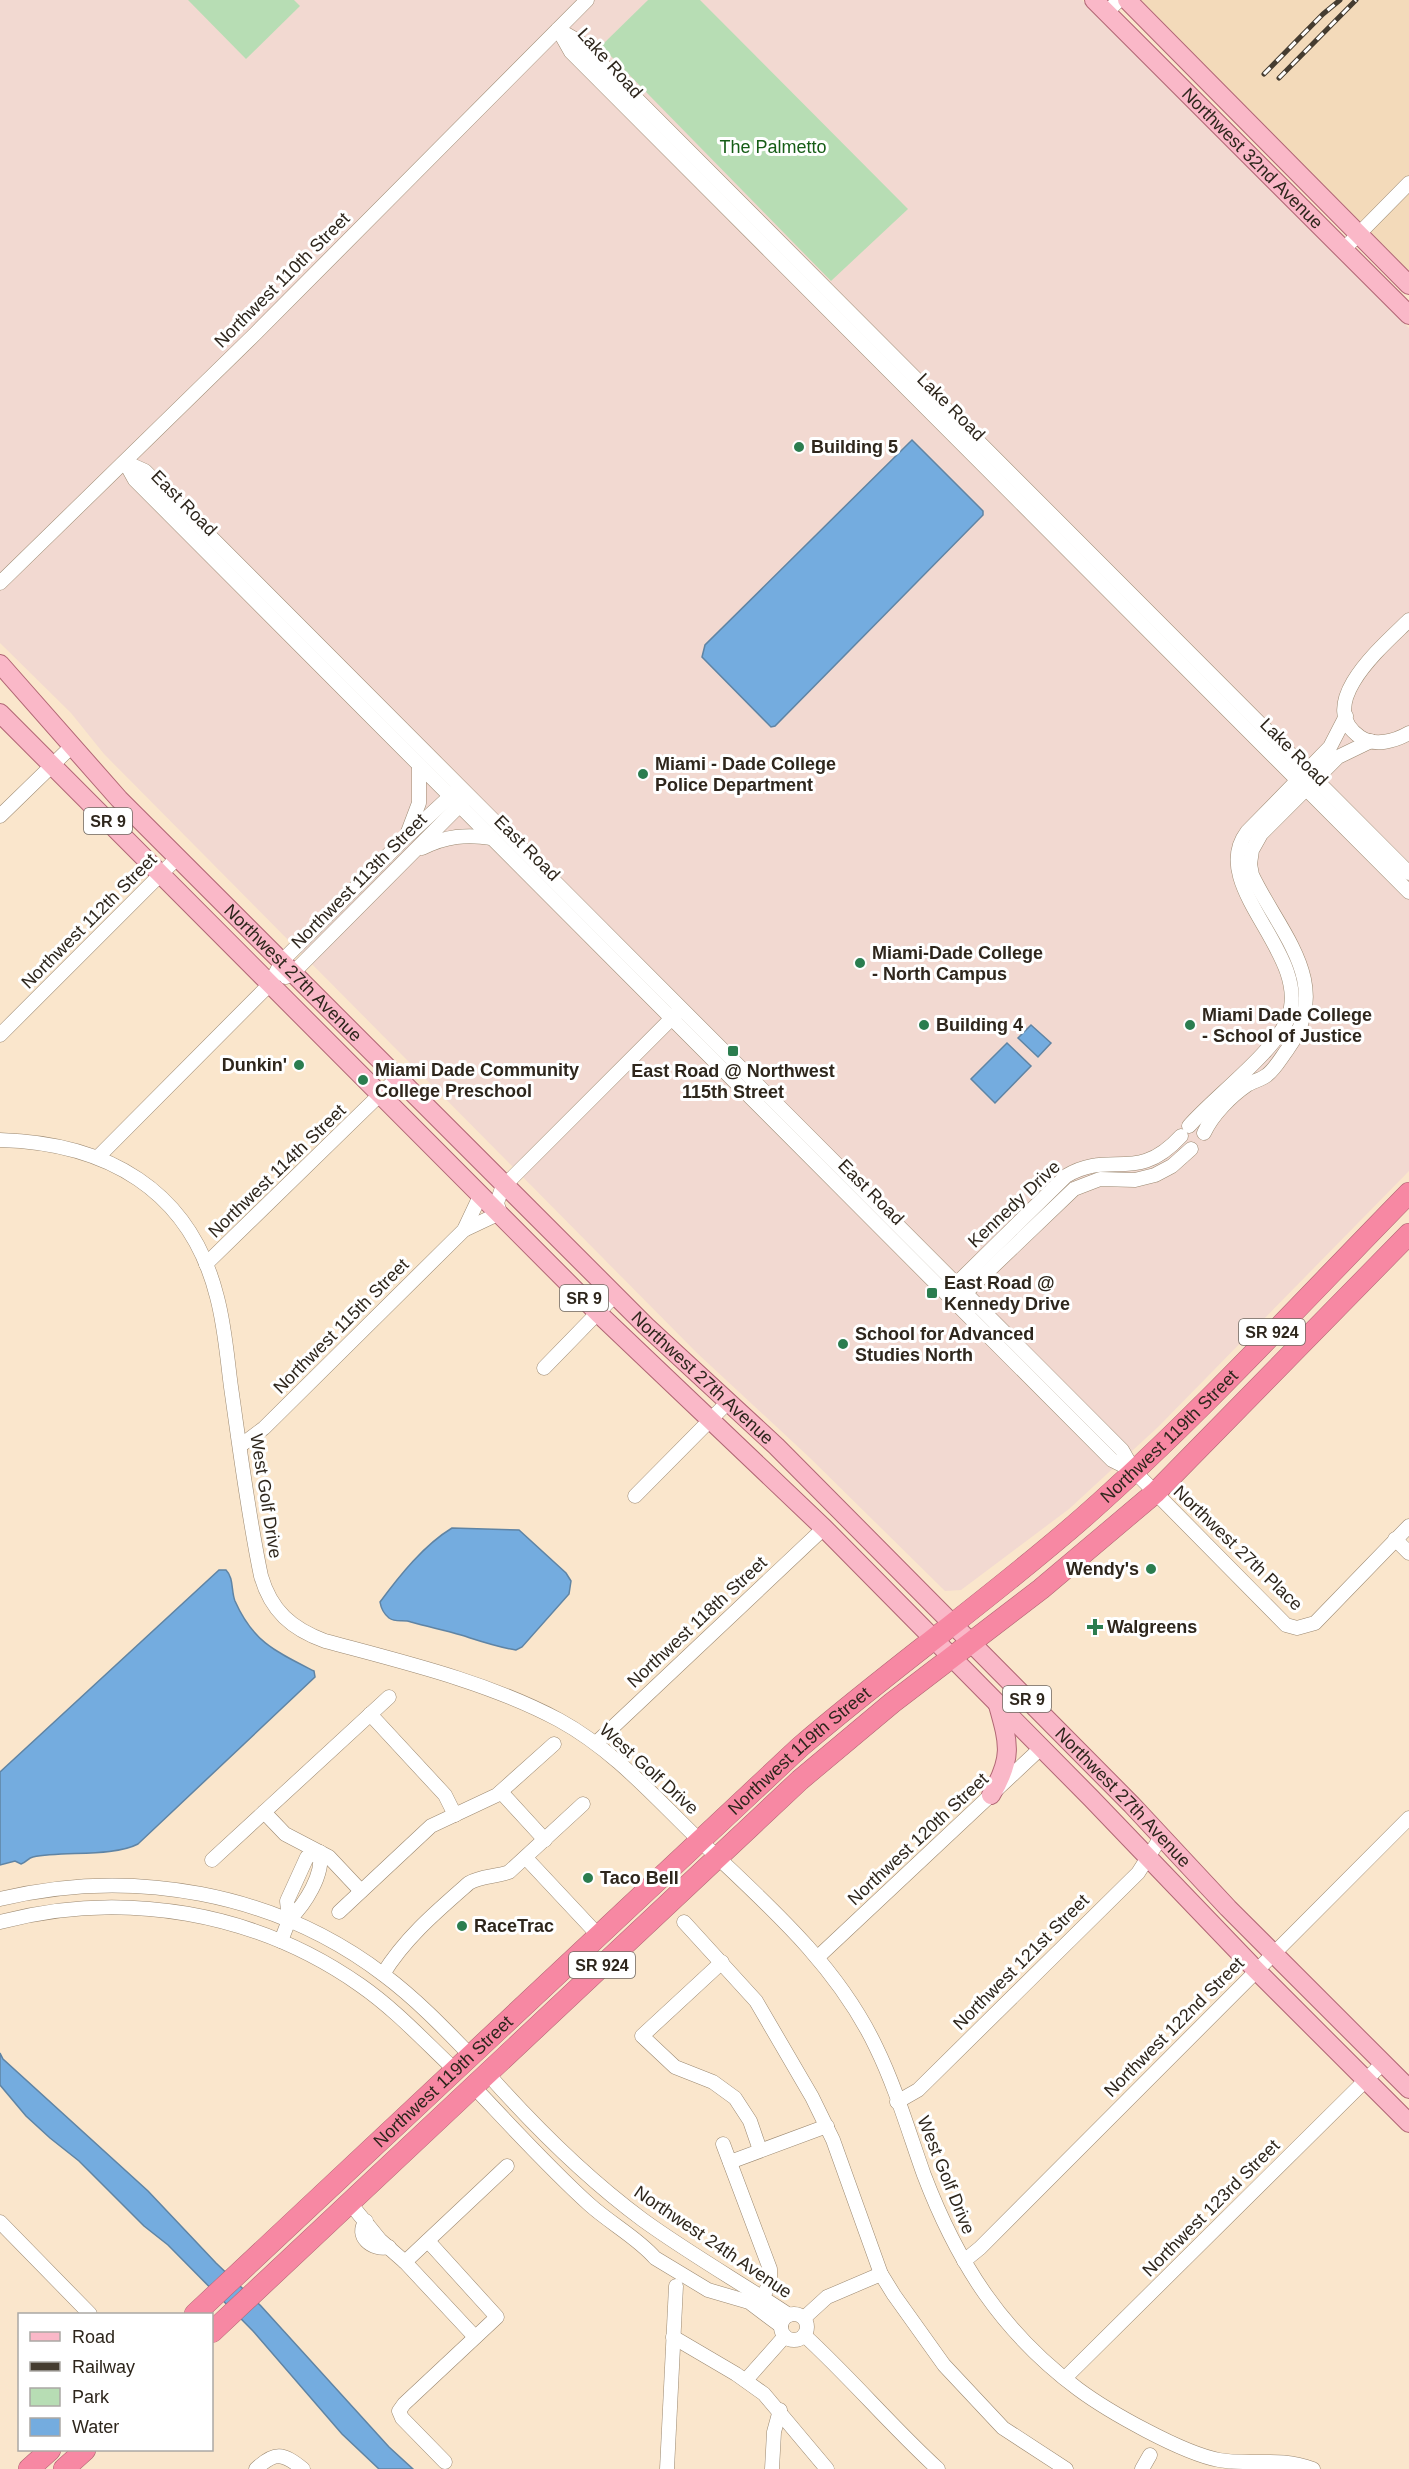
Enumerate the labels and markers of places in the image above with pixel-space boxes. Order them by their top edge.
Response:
place label: Building 5 [811,437,898,457]
marker: Building 5 [792,440,806,454]
place label: Miami - Dade College Police Department [655,754,836,795]
marker: Miami - Dade College Police Department [636,767,650,781]
place label: Miami-Dade College - North Campus [872,943,1043,984]
marker: Miami-Dade College - North Campus [853,956,867,970]
place label: Miami Dade College - School of Justice [1202,1005,1372,1046]
place label: Building 4 [936,1015,1023,1035]
marker: Building 4 [917,1018,931,1032]
marker: Miami Dade College - School of Justice [1183,1018,1197,1032]
marker: East Road @ Northwest 115th Street [726,1044,740,1058]
place label: Dunkin' [222,1055,287,1075]
marker: Dunkin' [292,1058,306,1072]
place label: Miami Dade Community College Preschool [375,1060,579,1101]
place label: East Road @ Northwest 115th Street [631,1061,835,1102]
marker: Miami Dade Community College Preschool [356,1073,370,1087]
place label: East Road @ Kennedy Drive [944,1273,1070,1314]
marker: East Road @ Kennedy Drive [925,1286,939,1300]
place label: School for Advanced Studies North [855,1324,1034,1365]
marker: School for Advanced Studies North [836,1337,850,1351]
place label: Wendy's [1066,1559,1139,1579]
marker: Wendy's [1144,1562,1158,1576]
place label: Walgreens [1107,1617,1197,1637]
marker: Walgreens [1088,1620,1102,1634]
place label: Taco Bell [600,1868,679,1888]
marker: Taco Bell [581,1871,595,1885]
place label: RaceTrac [474,1916,554,1936]
marker: RaceTrac [455,1919,469,1933]

